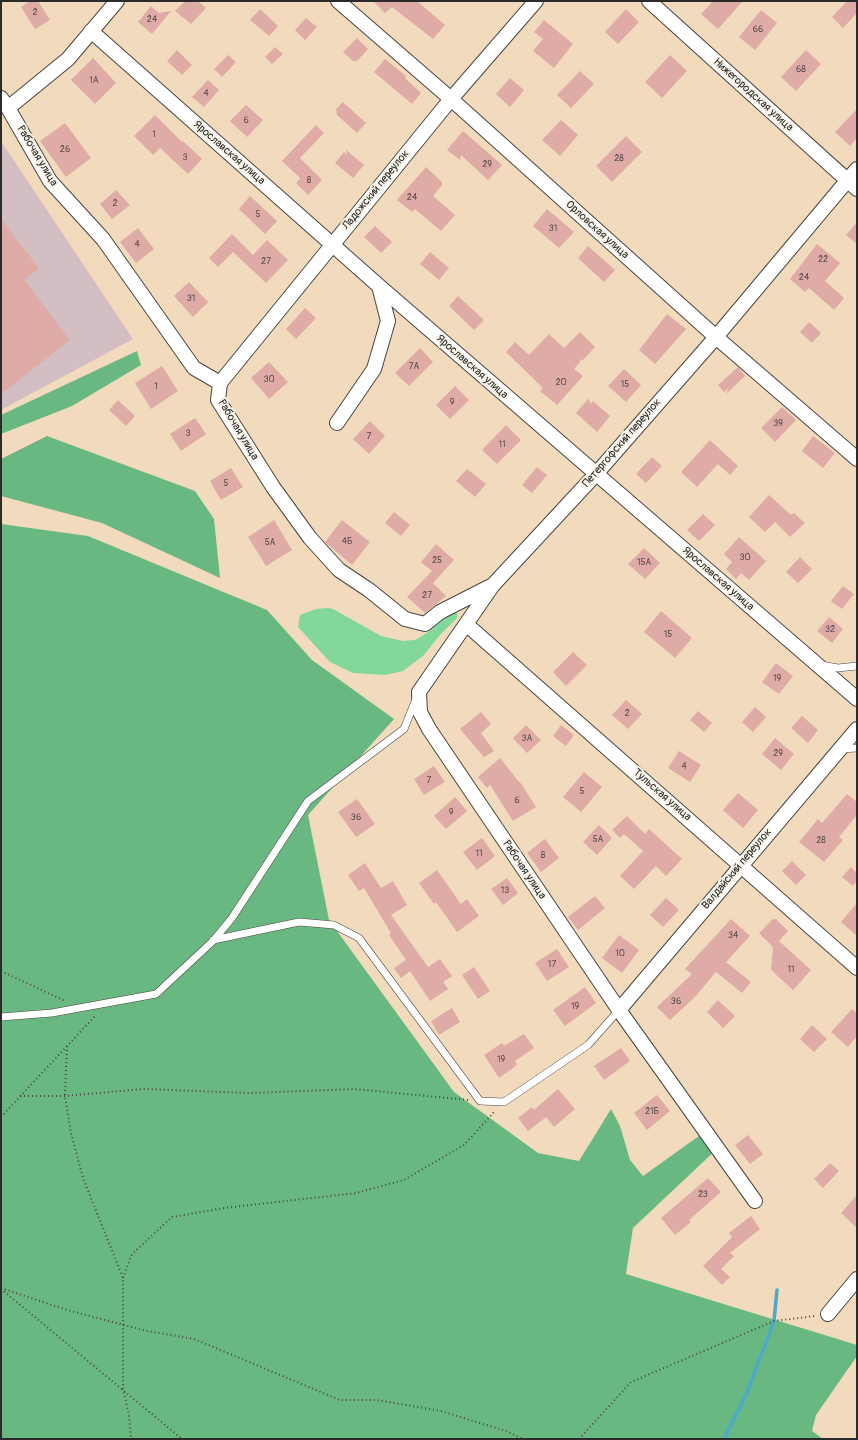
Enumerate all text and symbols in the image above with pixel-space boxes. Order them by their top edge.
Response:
house number: 2 [32,8,38,18]
house number: 24 [147,15,157,25]
house number: 66 [753,25,763,35]
street label: Нижегородская улица [710,56,796,134]
house number: 68 [796,65,806,75]
house number: 1А [89,76,99,86]
house number: 4 [203,89,209,99]
house number: 6 [243,116,249,126]
street label: Ярославская улица [190,118,268,188]
street label: Рабочая улица [14,123,60,189]
house number: 1 [152,130,156,140]
house number: 26 [60,145,70,155]
street label: Ладожский переулок [340,147,412,233]
house number: 3 [182,153,188,163]
house number: 28 [614,154,624,164]
house number: 29 [482,160,492,170]
house number: 8 [307,176,311,186]
house number: 24 [407,193,417,203]
street label: Орловская улица [563,198,631,262]
house number: 2 [112,199,118,209]
house number: 5 [256,210,260,220]
house number: 31 [549,224,557,234]
house number: 4 [134,240,140,250]
house number: 22 [818,255,828,265]
house number: 27 [261,257,271,267]
house number: 24 [799,273,809,283]
house number: 31 [187,294,195,304]
street label: Ярославская улица [433,332,511,402]
house number: 7А [409,362,419,372]
house number: 30 [263,375,275,385]
house number: 20 [555,378,567,388]
house number: 15 [621,380,629,390]
house number: 1 [154,382,158,392]
street label: Петергофский переулок [580,396,664,490]
street label: Рабочая улица [215,397,261,463]
house number: 9 [450,398,454,408]
house number: 39 [773,419,783,429]
house number: 3 [185,429,191,439]
house number: 7 [367,432,371,442]
house number: 11 [498,440,506,450]
house number: 5 [224,479,228,489]
house number: 4Б [342,537,352,547]
house number: 5А [265,538,275,548]
street label: Ярославская улица [679,544,757,614]
house number: 30 [739,553,751,563]
house number: 25 [432,556,442,566]
house number: 15А [637,558,651,568]
house number: 27 [422,591,432,601]
house number: 32 [825,625,835,635]
house number: 15 [664,630,672,640]
house number: 19 [773,674,781,684]
house number: 2 [624,709,630,719]
house number: 3А [522,734,532,744]
house number: 29 [773,749,783,759]
house number: 4 [681,762,687,772]
street label: Тульская улица [630,766,694,824]
house number: 7 [427,776,431,786]
house number: 5 [580,787,584,797]
house number: 6 [514,796,520,806]
house number: 9 [449,808,453,818]
house number: 36 [351,813,361,823]
street label: Валдайский переулок [699,826,775,912]
house number: 5А [593,835,603,845]
house number: 28 [816,836,826,846]
street label: Рабочая улица [499,838,549,902]
house number: 11 [475,849,483,859]
house number: 8 [541,851,545,861]
house number: 13 [501,886,509,896]
house number: 34 [728,931,738,941]
house number: 10 [615,949,625,959]
house number: 17 [548,960,556,970]
house number: 11 [787,965,795,975]
house number: 36 [671,997,681,1007]
house number: 19 [571,1002,579,1012]
house number: 19 [497,1055,505,1065]
house number: 21Б [645,1107,659,1117]
house number: 23 [698,1190,708,1200]

